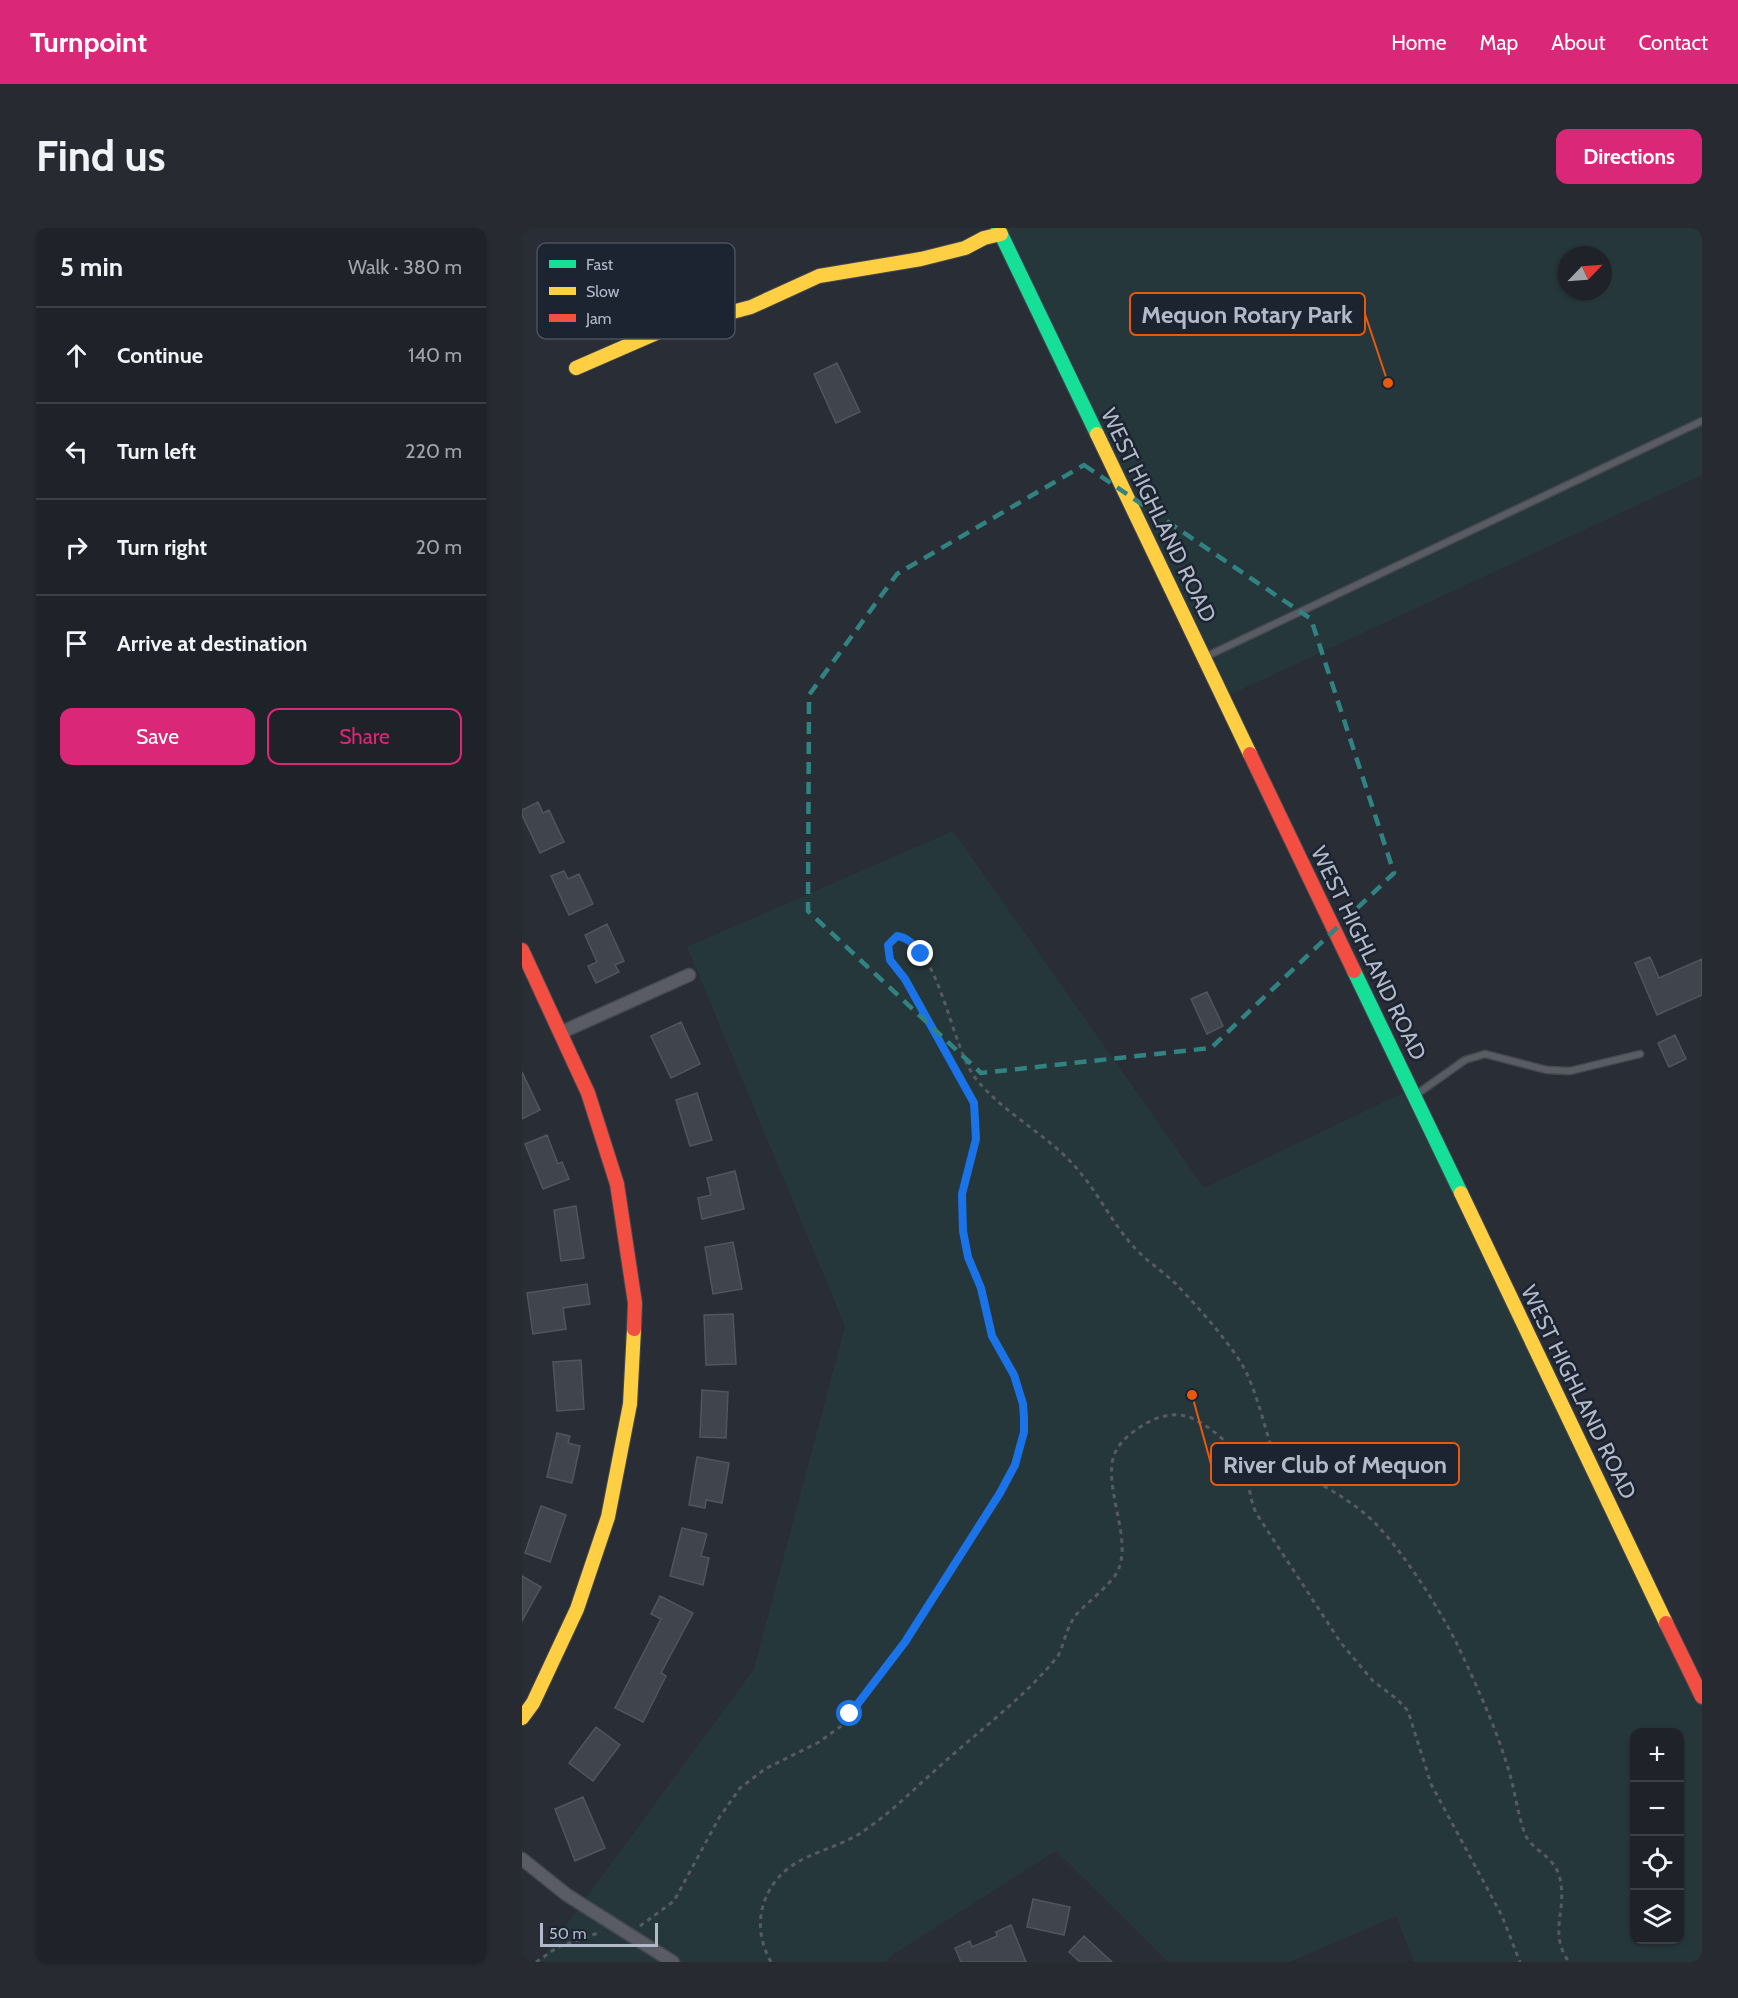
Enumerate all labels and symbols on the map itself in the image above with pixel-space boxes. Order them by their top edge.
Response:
legend [537,243,735,339]
north arrow [1558,246,1612,300]
text: Fast [586,255,614,274]
text: Slow [586,282,620,301]
callout: Mequon Rotary Park [1130,293,1365,335]
text: Mequon Rotary Park [1141,300,1353,329]
text: Jam [585,309,612,328]
street label: WEST HIGHLAND ROAD [1095,404,1222,627]
street label: WEST HIGHLAND ROAD [1305,842,1432,1065]
route end [907,940,933,966]
street label: WEST HIGHLAND ROAD [1515,1281,1642,1504]
callout: River Club of Mequon [1211,1443,1459,1485]
text: River Club of Mequon [1223,1450,1447,1479]
route start [836,1700,862,1726]
scale bar [540,1920,658,1948]

